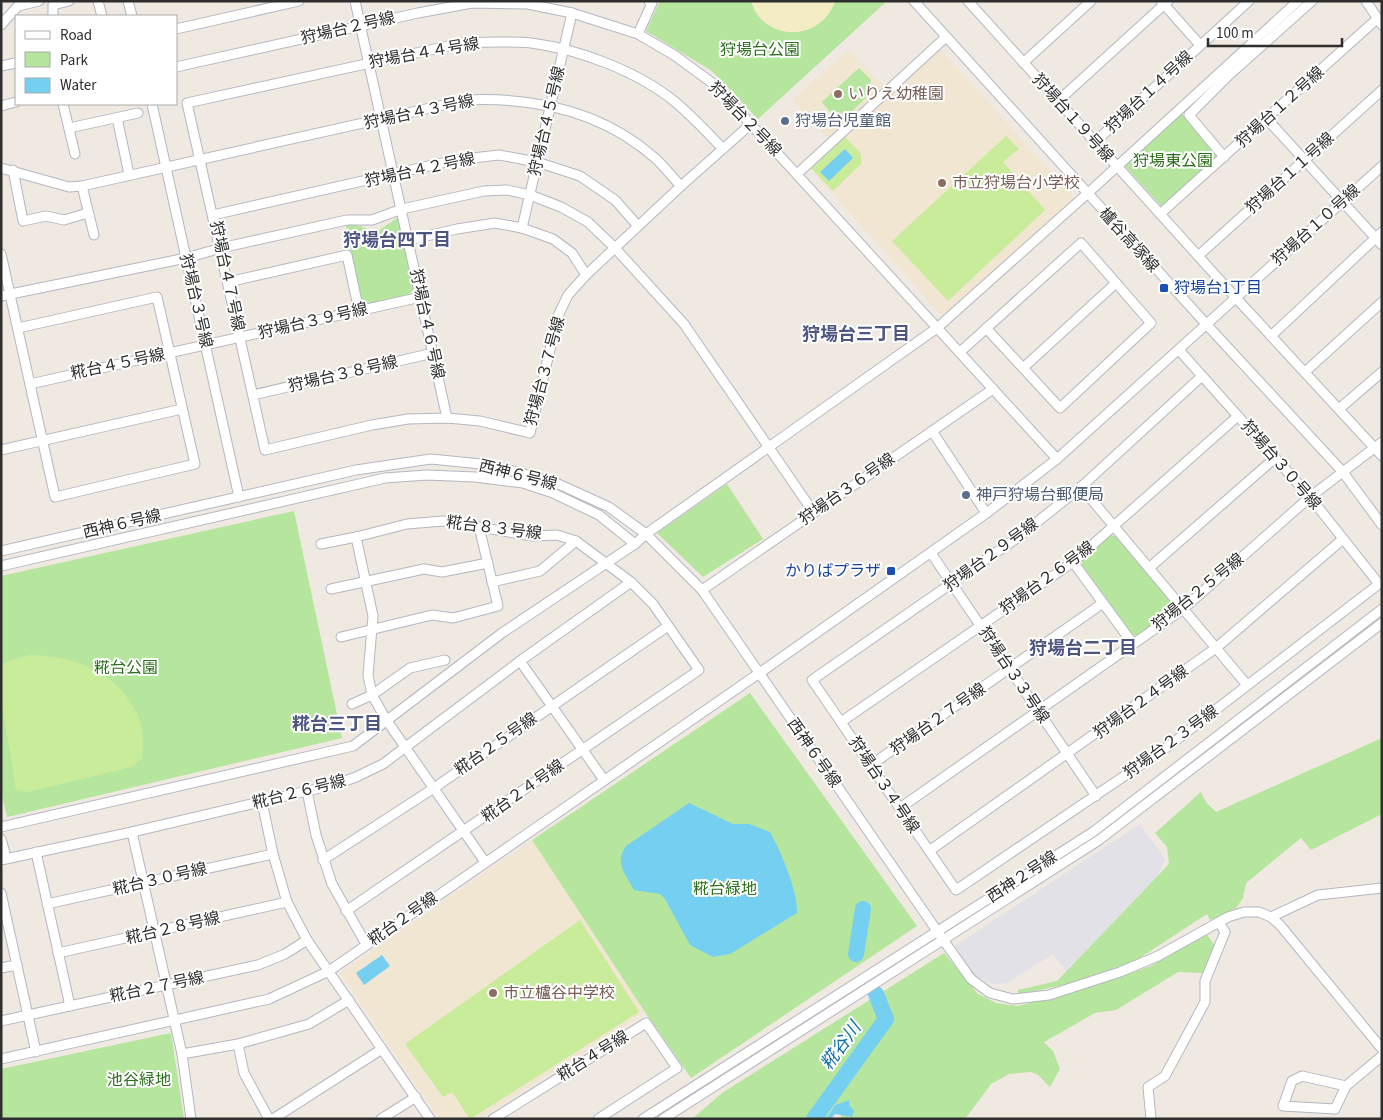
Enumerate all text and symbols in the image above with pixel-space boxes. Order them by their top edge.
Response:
street label: 狩場台２号線 [299,6,397,50]
legend [15,15,178,105]
scale bar [1208,15,1342,47]
text: 100 m [1216,23,1254,44]
text: Road [60,25,92,46]
street label: 狩場台４４号線 [367,32,481,74]
park label: 狩場台公園 [720,39,800,61]
street label: 狩場台１４号線 [1101,46,1197,138]
text: Park [60,50,89,71]
street label: 狩場台１２号線 [1231,61,1329,153]
street label: 狩場台４５号線 [524,64,570,178]
street label: 狩場台１９号線 [1027,69,1119,167]
text: Water [60,75,97,96]
street label: 狩場台２号線 [704,77,786,161]
place label: いりえ幼稚園 [848,83,944,105]
marker: いりえ幼稚園 [832,88,844,100]
street label: 狩場台４３号線 [362,90,476,134]
place label: 狩場台児童館 [795,110,891,132]
marker: 狩場台児童館 [779,115,791,127]
street label: 狩場台１１号線 [1241,127,1339,219]
street label: 狩場台４２号線 [363,148,477,192]
park label: 狩場東公園 [1133,150,1213,172]
place label: 市立狩場台小学校 [952,172,1080,194]
marker: 市立狩場台小学校 [936,177,948,189]
street label: 狩場台１０号線 [1267,179,1365,271]
street label: 櫨谷高塚線 [1094,203,1164,277]
street label: 狩場台４７号線 [205,219,249,333]
district label: 狩場台四丁目 [343,228,451,253]
street label: 狩場台３号線 [174,252,218,350]
street label: 狩場台４６号線 [405,267,449,381]
place label: 狩場台1丁目 [1174,277,1262,299]
marker: 狩場台1丁目 [1158,282,1170,294]
street label: 狩場台３９号線 [256,298,370,344]
street label: 狩場台３７号線 [520,314,570,428]
district label: 狩場台三丁目 [802,322,910,347]
street label: 糀台４５号線 [69,343,167,385]
street label: 狩場台３８号線 [286,351,400,397]
street label: 狩場台３０号線 [1236,416,1326,514]
street label: 狩場台３６号線 [795,448,899,530]
street label: 西神６号線 [477,455,559,495]
place label: 神戸狩場台郵便局 [976,484,1104,506]
marker: 神戸狩場台郵便局 [960,489,972,501]
street label: 西神６号線 [81,504,163,544]
street label: 糀台８３号線 [445,511,543,545]
street label: 狩場台２９号線 [939,513,1043,597]
street label: 狩場台２６号線 [995,536,1099,620]
street label: 狩場台２５号線 [1148,548,1248,636]
place label: かりばプラザ [785,560,881,582]
marker: かりばプラザ [885,565,897,577]
street label: 狩場台３３号線 [974,622,1054,728]
district label: 狩場台二丁目 [1029,636,1137,661]
park label: 糀台公園 [94,657,158,679]
street label: 狩場台２４号線 [1089,660,1193,744]
street label: 狩場台２７号線 [886,678,990,760]
street label: 狩場台２３号線 [1119,700,1223,784]
street label: 糀台２５号線 [450,707,542,781]
district label: 糀台三丁目 [292,712,382,737]
street label: 西神６号線 [782,714,846,792]
street label: 狩場台３４号線 [844,732,924,838]
street label: 糀台２４号線 [477,754,569,828]
street label: 糀台２６号線 [250,770,348,814]
street label: 西神２号線 [982,846,1062,908]
street label: 糀台３０号線 [111,857,209,901]
park label: 糀台緑地 [693,878,757,900]
street label: 糀台２号線 [364,887,442,951]
street label: 糀台２８号線 [124,906,222,950]
street label: 糀台２７号線 [108,966,206,1008]
place label: 市立櫨谷中学校 [503,982,615,1004]
marker: 市立櫨谷中学校 [487,987,499,999]
water label: 糀谷川 [815,1015,868,1075]
street label: 糀台４号線 [553,1025,633,1087]
park label: 池谷緑地 [107,1069,171,1091]

